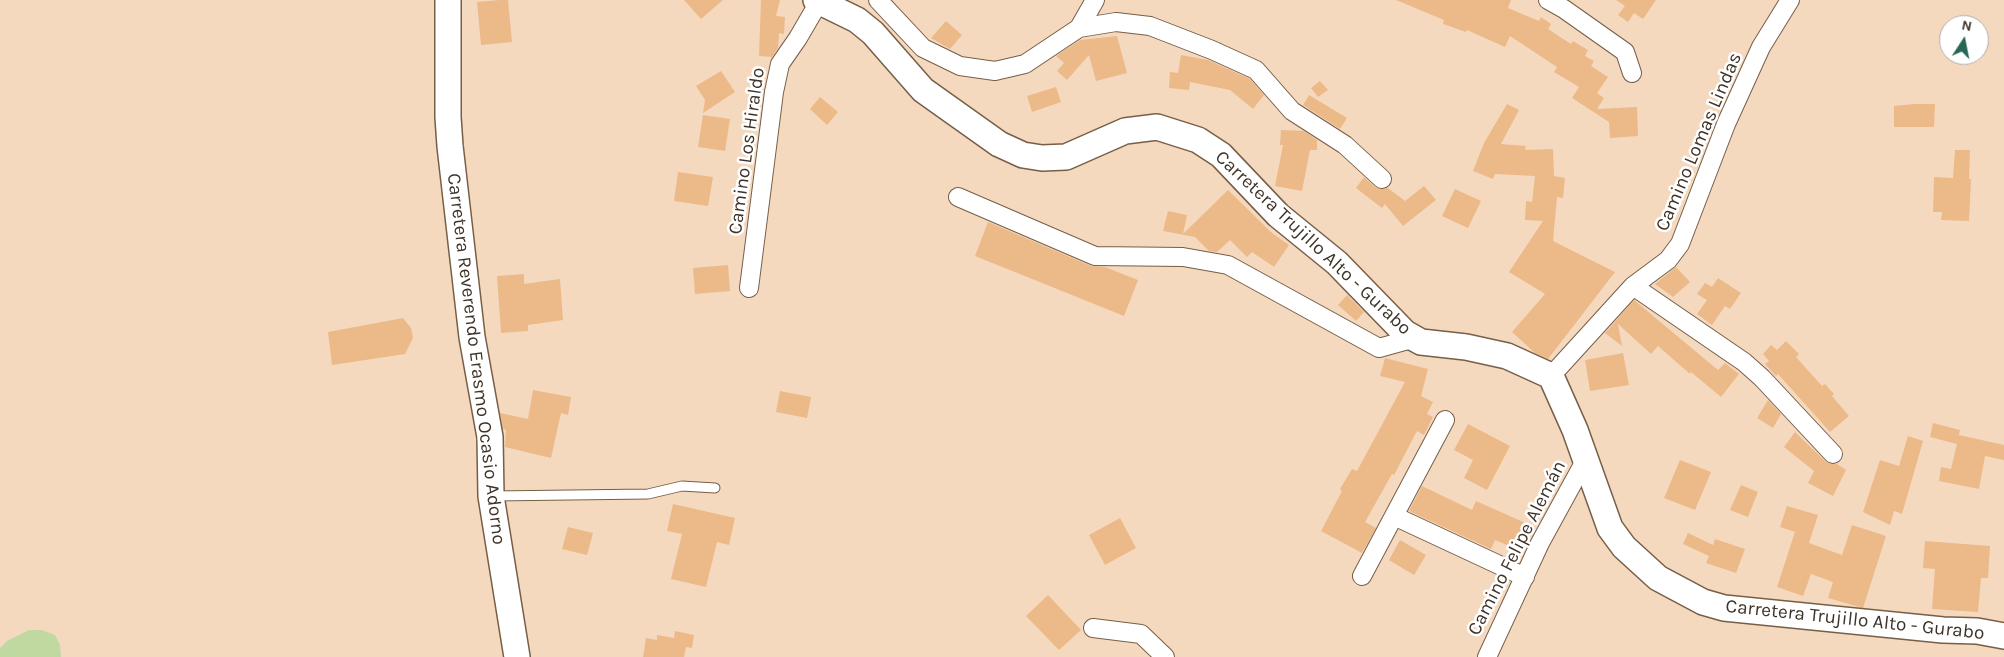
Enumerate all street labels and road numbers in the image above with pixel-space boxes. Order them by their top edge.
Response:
street label: Camino Lomas Lindas [1651,49,1747,235]
street label: Camino Los Hiraldo [724,66,770,236]
street label: Carretera Trujillo Alto - Gurabo [1210,146,1416,340]
street label: Carretera Reverendo Erasmo Ocasio Adorno [442,172,510,546]
street label: Camino Felipe Alemán [1463,457,1571,639]
street label: Carretera Trujillo Alto - Gurabo [1724,595,1986,645]

